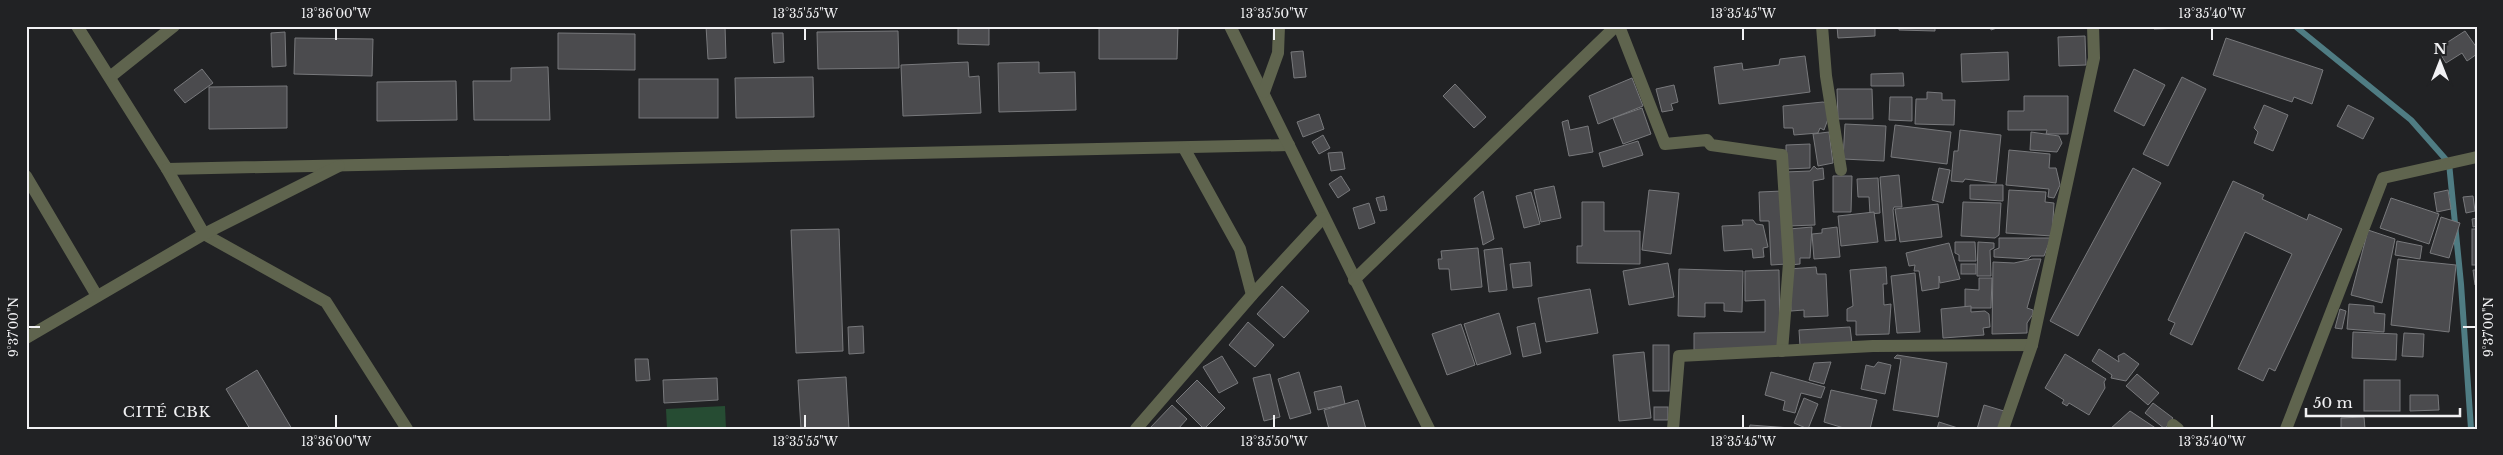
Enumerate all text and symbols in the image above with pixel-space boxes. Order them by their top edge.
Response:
text: 13°36'00"W [301,6,372,21]
text: 13°35'55"W [772,6,839,21]
text: 13°35'50"W [1240,6,1309,21]
text: 13°35'45"W [1710,6,1777,21]
text: 13°35'40"W [2178,6,2247,21]
north arrow [2416,38,2466,88]
text: N [2433,40,2447,58]
text: 9°37'00"N [6,297,21,357]
text: 9°37'00"N [2481,297,2496,357]
scale bar [2306,385,2459,417]
text: 50 m [2313,393,2353,412]
district label: CITÉ CBK [123,402,211,421]
text: 13°36'00"W [301,434,372,449]
text: 13°35'55"W [772,434,839,449]
text: 13°35'50"W [1240,434,1309,449]
text: 13°35'45"W [1710,434,1777,449]
text: 13°35'40"W [2178,434,2247,449]

